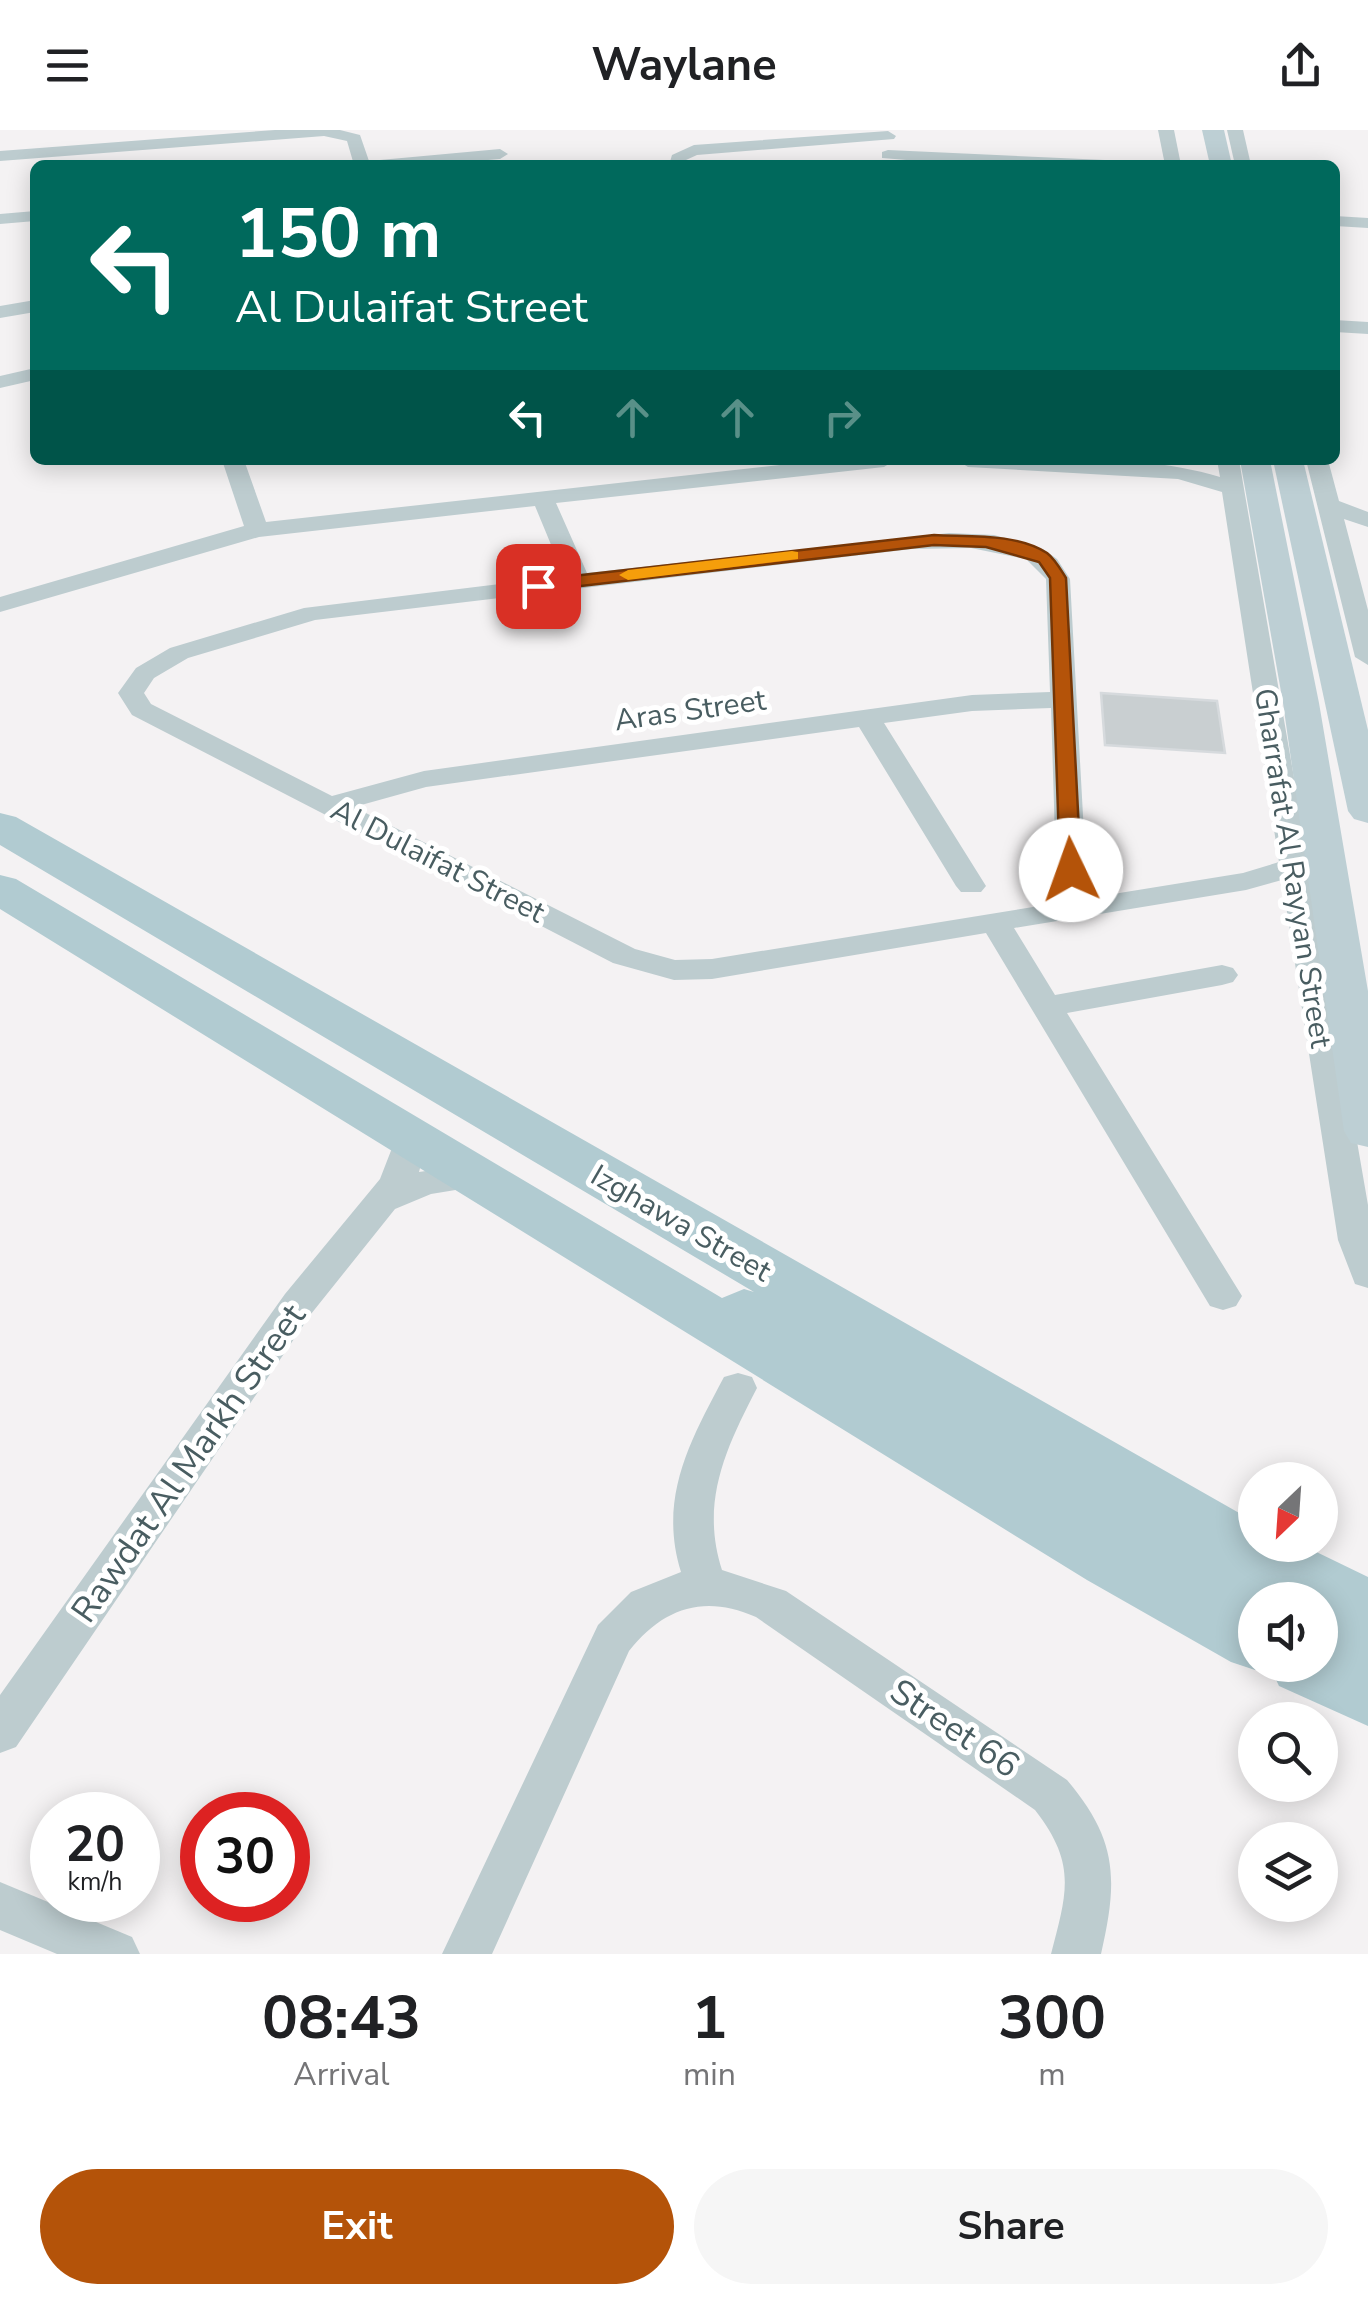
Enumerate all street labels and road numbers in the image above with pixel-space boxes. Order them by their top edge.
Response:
street label: Aras Street [612,680,769,741]
street label: Gharrafat Al Rayyan Street [1244,685,1341,1051]
street label: Al Dulaifat Street [324,790,552,933]
street label: Izghawa Street [583,1155,779,1292]
street label: Rawdat Al Markh Street [61,1294,317,1632]
street label: Street 66 [881,1668,1029,1789]

